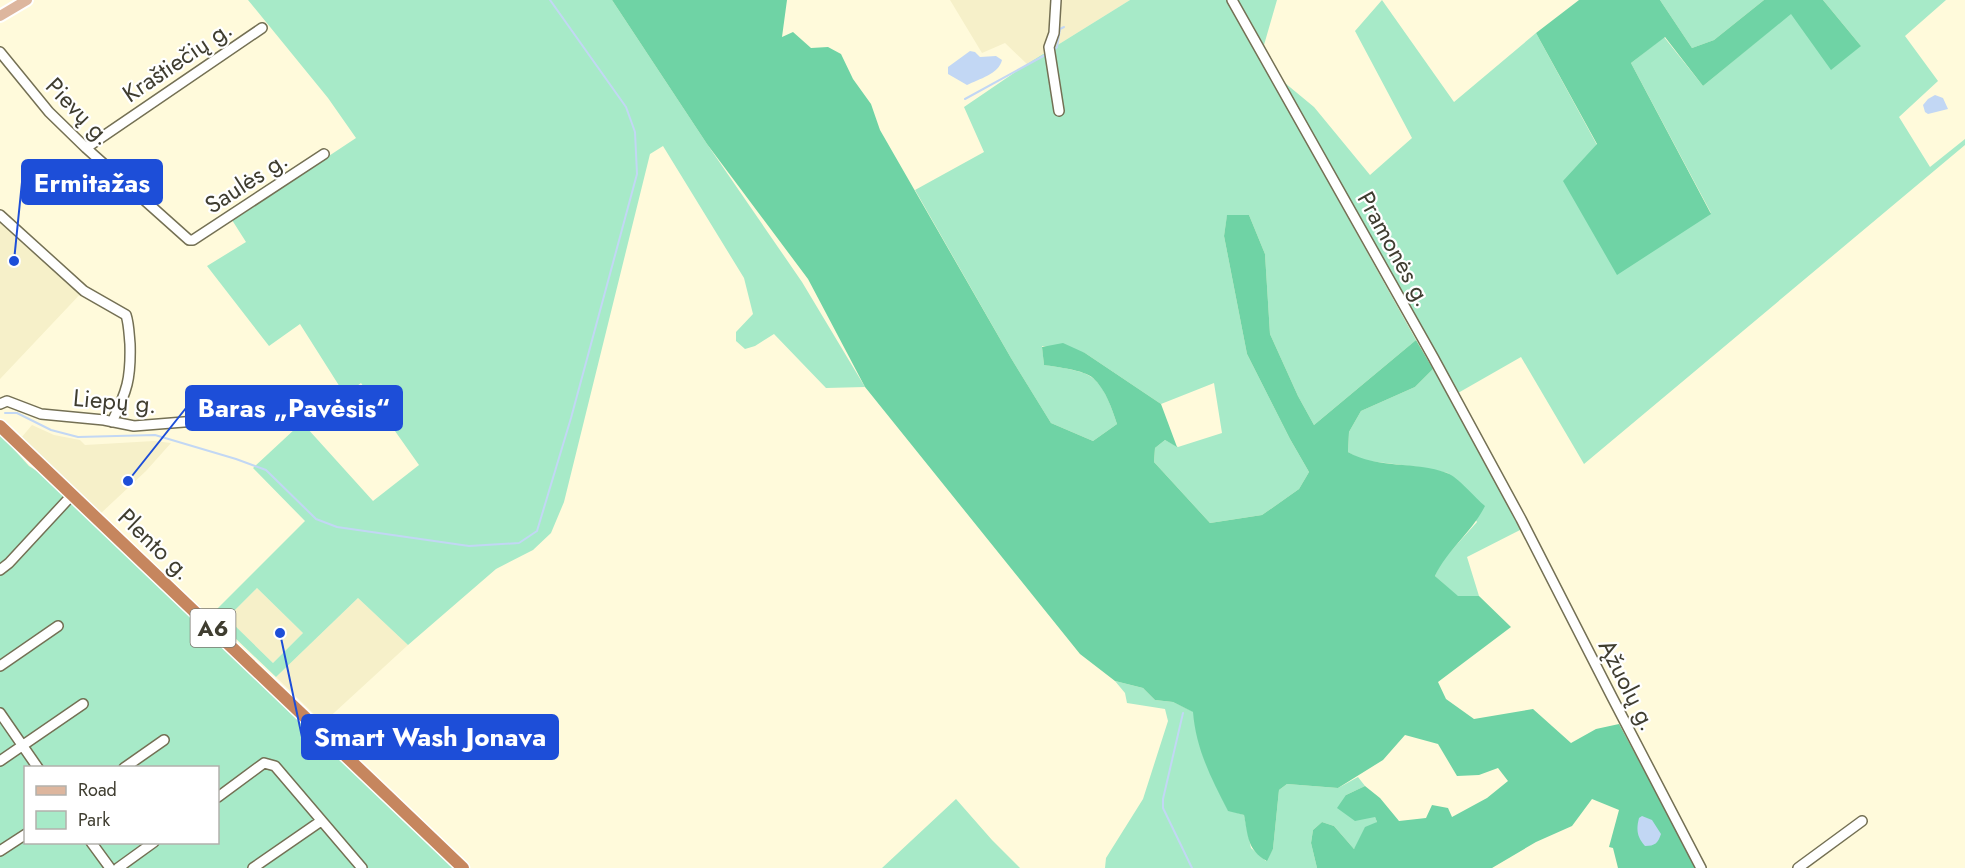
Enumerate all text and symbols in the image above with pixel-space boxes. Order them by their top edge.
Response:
street label: Kraštiečių g. [115,11,239,111]
street label: Pievų g. [38,69,120,153]
street label: Saulės g. [197,142,295,222]
callout: Ermitažas [22,160,162,204]
text: Ermitažas [34,164,150,202]
street label: Pramonės g. [1349,185,1441,313]
street label: Liepų g. [72,380,158,422]
callout: Baras „Pavėsis“ [186,386,402,430]
text: Baras „Pavėsis“ [198,389,390,427]
street label: Plento g. [110,500,200,588]
road number: A6 [190,609,236,647]
street label: Ąžuolų g. [1590,633,1666,737]
callout: Smart Wash Jonava [302,715,558,759]
text: Smart Wash Jonava [314,718,546,756]
legend [24,766,219,844]
text: Road [78,777,117,803]
text: Park [78,807,110,833]

